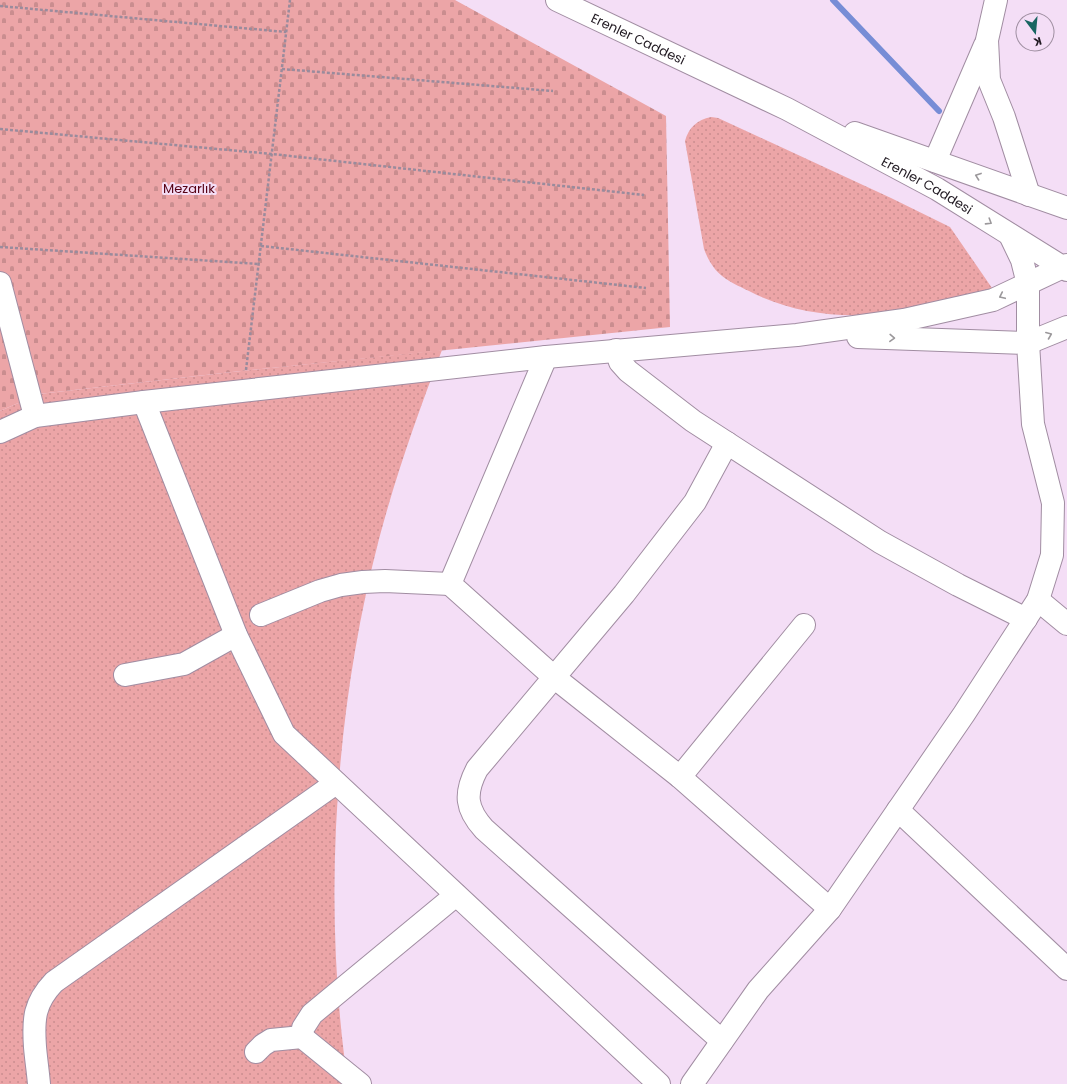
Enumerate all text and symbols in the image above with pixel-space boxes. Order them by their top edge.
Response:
street label: Erenler Caddesi [588,8,688,69]
north arrow [1015,12,1055,52]
text: K [1032,33,1044,50]
street label: Erenler Caddesi [878,152,976,218]
one-way arrow [974,173,981,181]
park label: Mezarlık [163,179,215,198]
one-way arrow [985,217,992,224]
one-way arrow [999,291,1007,299]
one-way arrow [1045,331,1052,339]
one-way arrow [889,334,895,342]

